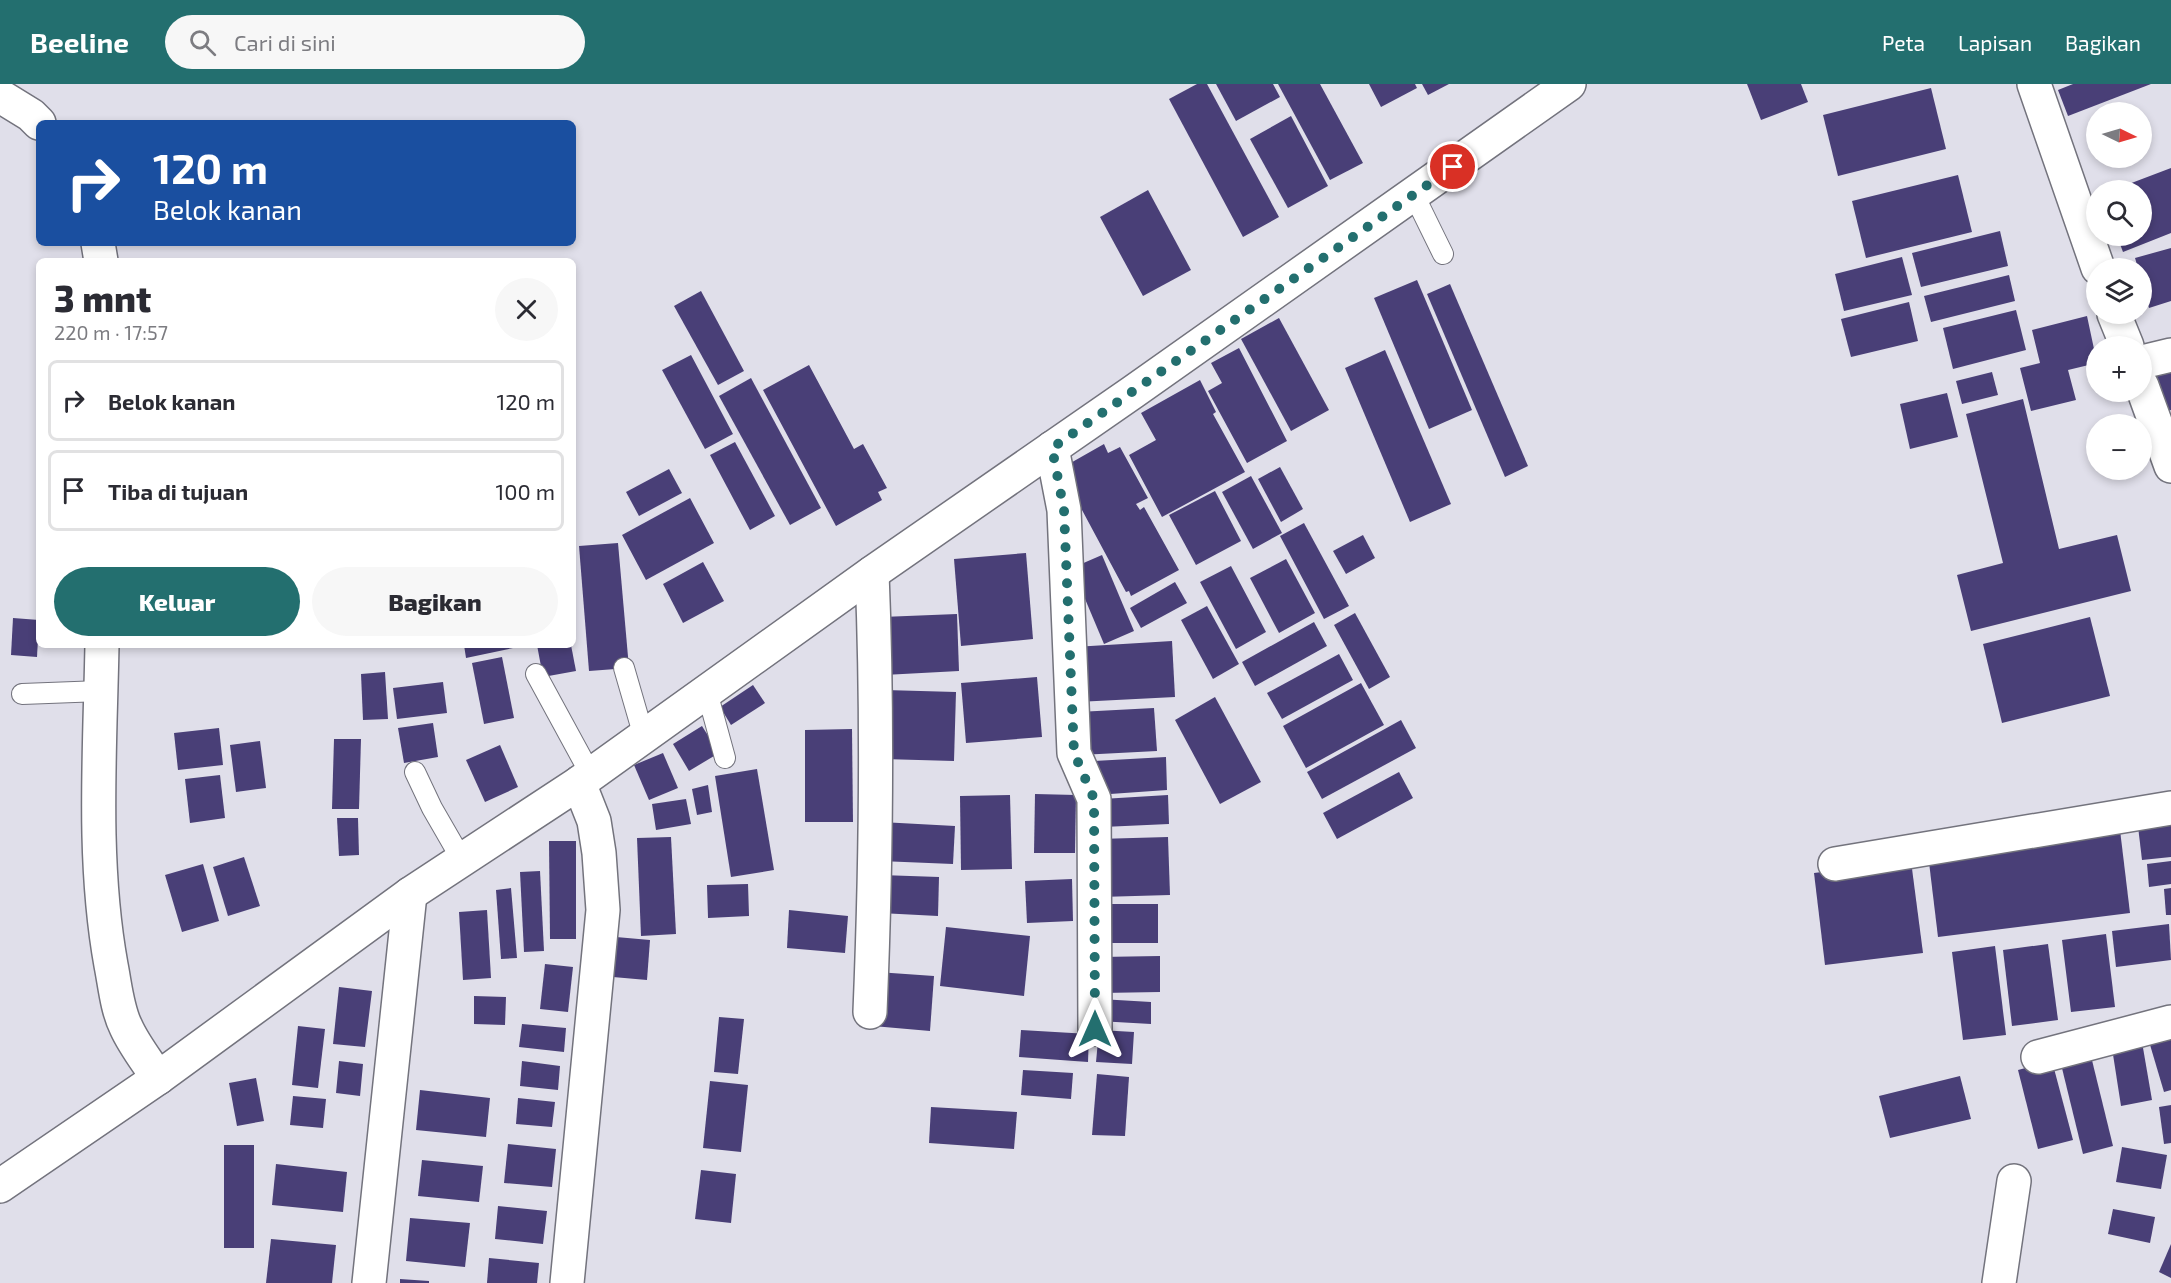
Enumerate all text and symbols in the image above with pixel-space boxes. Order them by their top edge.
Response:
search box [165,15,585,69]
text: Beeline [30,25,129,59]
icon: search [186,26,219,59]
text: Cari di sini [234,29,336,55]
text: Peta [1882,30,1925,55]
text: Lapisan [1958,30,2032,55]
text: Bagikan [2065,30,2141,55]
north arrow [2086,102,2152,168]
map controls [2086,102,2152,480]
pin [1427,141,1478,192]
text: 120 m [153,142,268,192]
icon: right [54,144,132,222]
icon: arrive [1436,150,1469,183]
button: search [2086,180,2152,246]
text: Belok kanan [153,193,302,225]
button: layers [2086,258,2152,324]
text: 3 mnt [54,276,151,319]
button: close [495,278,558,341]
text: 220 m · 17:57 [54,320,168,344]
button: + [2086,336,2152,402]
icon: right [57,384,90,417]
text: Belok kanan [108,388,235,414]
text: 120 m [496,388,555,414]
button: − [2086,414,2152,480]
icon: arrive [57,474,90,507]
text: Tiba di tujuan [108,478,248,504]
text: 100 m [496,478,555,504]
button: Keluar [54,567,300,636]
button: Bagikan [312,567,558,636]
position arrow [1063,997,1127,1061]

